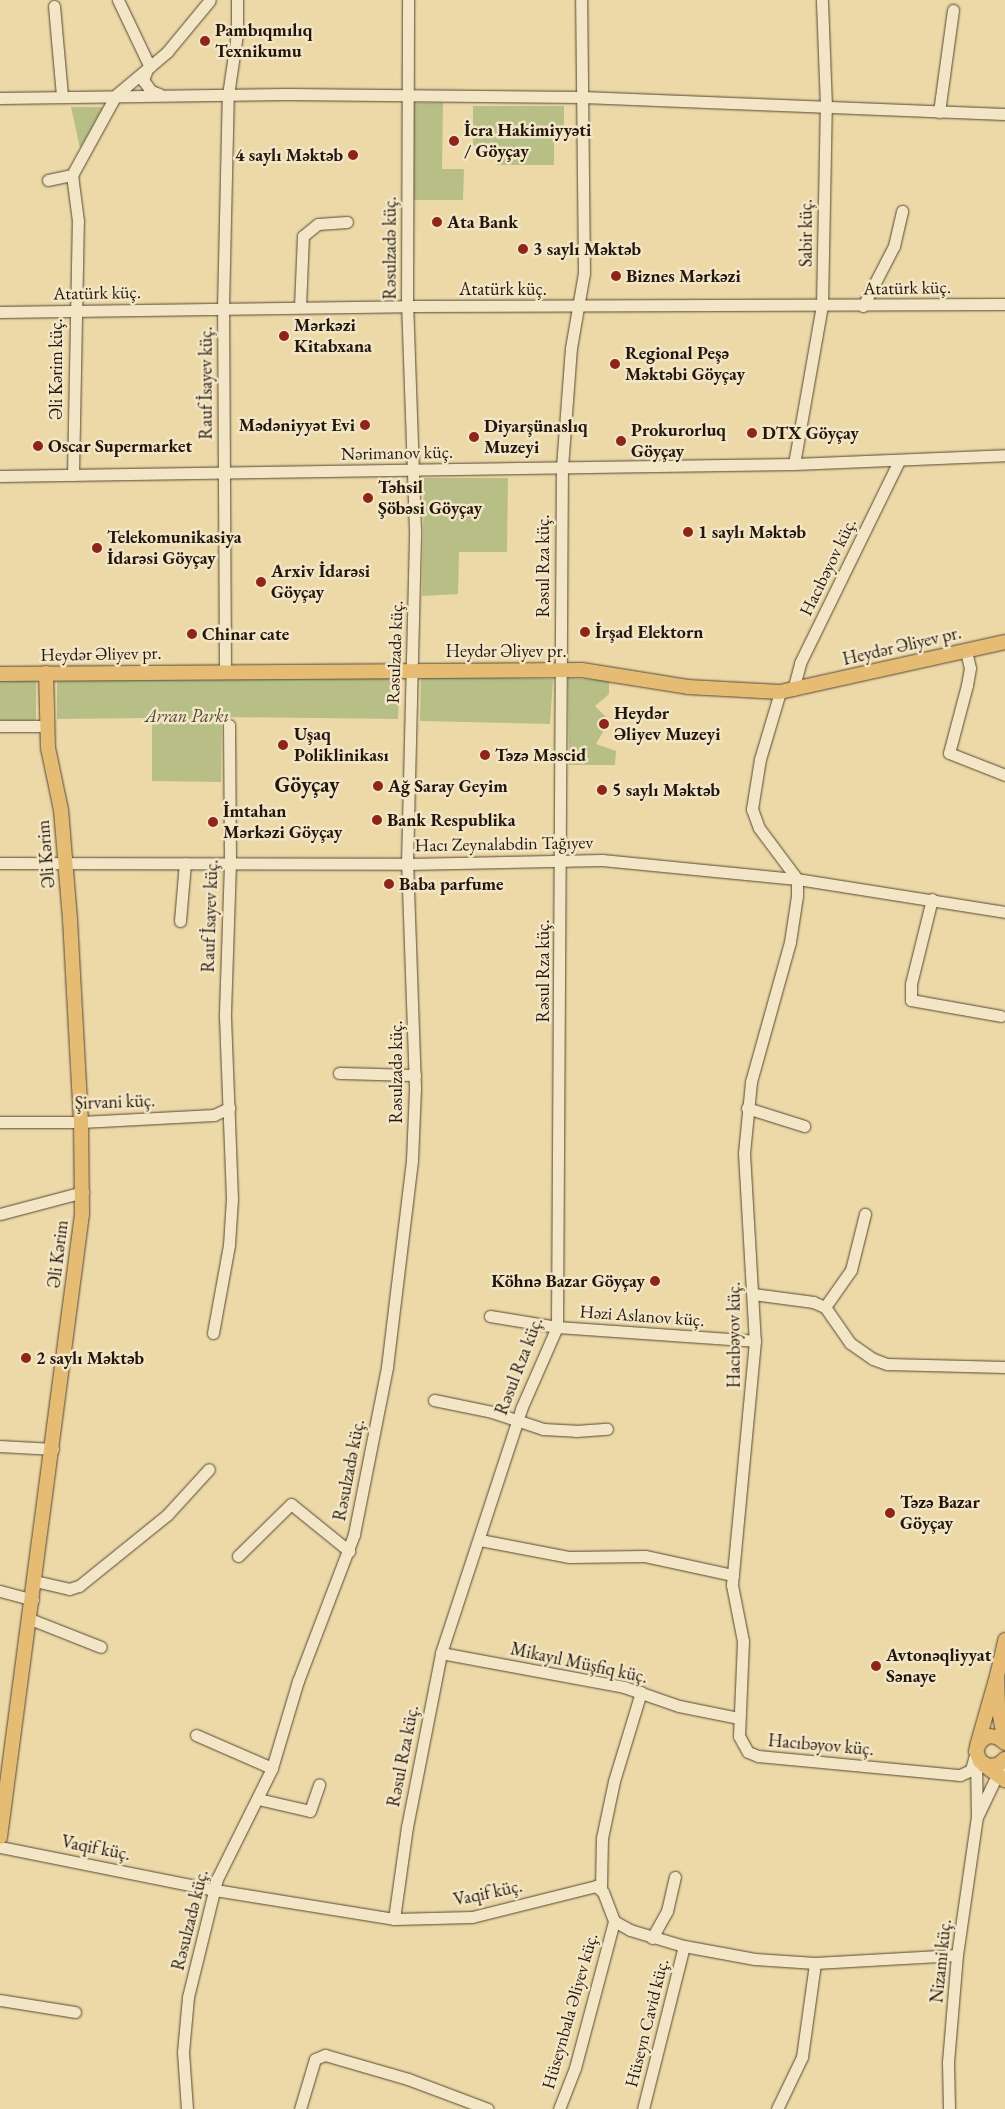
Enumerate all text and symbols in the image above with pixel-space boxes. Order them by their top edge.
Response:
place label: Pambıqmılıq Texnikumu [215,20,312,62]
marker: Pambıqmılıq Texnikumu [199,35,211,47]
place label: İcra Hakimiyyəti / Göyçay [464,120,591,162]
marker: İcra Hakimiyyəti / Göyçay [448,135,460,147]
place label: 4 saylı Məktəb [235,144,343,166]
marker: 4 saylı Məktəb [347,149,359,161]
street label: Rəsulzadə küç. [379,196,401,300]
street label: Sabir küç. [795,199,817,267]
place label: Ata Bank [447,211,518,233]
marker: Ata Bank [431,216,443,228]
place label: 3 saylı Məktəb [533,238,641,260]
marker: 3 saylı Məktəb [517,243,529,255]
place label: Biznes Mərkəzi [626,265,741,287]
marker: Biznes Mərkəzi [610,270,622,282]
street label: Atatürk küç. [863,276,951,300]
street label: Atatürk küç. [459,278,547,300]
street label: Atatürk küç. [53,281,141,305]
place label: Mərkəzi Kitabxana [294,315,372,358]
street label: Əli Kərim küç. [45,318,67,420]
street label: Rauf İsayev küç. [195,326,217,440]
marker: Mərkəzi Kitabxana [278,330,290,342]
place label: Regional Peşə Məktəbi Göyçay [625,343,745,386]
marker: Regional Peşə Məktəbi Göyçay [609,358,621,370]
place label: Mədəniyyət Evi [239,414,355,436]
place label: Diyarşünaslıq Muzeyi [484,416,588,458]
marker: Mədəniyyət Evi [359,419,371,431]
place label: Prokurorluq Göyçay [631,420,726,462]
place label: DTX Göyçay [762,422,859,444]
marker: DTX Göyçay [746,427,758,439]
marker: Diyarşünaslıq Muzeyi [468,431,480,443]
place label: Oscar Supermarket [48,435,192,457]
marker: Prokurorluq Göyçay [615,435,627,447]
marker: Oscar Supermarket [32,440,44,452]
street label: Nərimanov küç. [341,441,453,465]
place label: Təhsil Şöbəsi Göyçay [378,477,482,520]
marker: Təhsil Şöbəsi Göyçay [362,492,374,504]
street label: Rəsul Rza küç. [532,514,554,618]
street label: Hacıbəyov küç. [795,514,861,620]
place label: 1 saylı Məktəb [698,521,806,543]
marker: 1 saylı Məktəb [682,526,694,538]
place label: Telekomunikasiya İdarəsi Göyçay [107,527,242,570]
marker: Telekomunikasiya İdarəsi Göyçay [91,542,103,554]
place label: Arxiv İdarəsi Göyçay [271,561,370,604]
marker: Arxiv İdarəsi Göyçay [255,576,267,588]
street label: Rəsulzadə küç. [382,600,408,704]
place label: İrşad Elektorn [595,621,704,643]
street label: Heydər Əliyev pr. [841,622,963,670]
place label: Chinar cate [202,623,289,645]
marker: İrşad Elektorn [579,626,591,638]
marker: Chinar cate [186,628,198,640]
street label: Heydər Əliyev pr. [445,640,567,662]
street label: Heydər Əliyev pr. [40,642,162,666]
place label: Heydər Əliyev Muzeyi [614,703,720,746]
park label: Arran Parkı [145,705,229,727]
marker: Heydər Əliyev Muzeyi [598,718,610,730]
place label: Uşaq Poliklinikası [294,724,389,766]
marker: Uşaq Poliklinikası [276,738,290,752]
place label: Təzə Məscid [495,744,586,766]
marker: Təzə Məscid [479,749,491,761]
district label: Göyçay [274,772,340,798]
place label: Ağ Saray Geyim [388,775,508,797]
place label: 5 saylı Məktəb [612,779,720,801]
marker: Ağ Saray Geyim [372,780,384,792]
marker: 5 saylı Məktəb [596,784,608,796]
place label: İmtahan Mərkəzi Göyçay [223,801,342,844]
place label: Bank Respublika [387,809,516,831]
marker: Bank Respublika [371,814,383,826]
marker: İmtahan Mərkəzi Göyçay [207,816,219,828]
street label: Əli Kərim [32,819,60,889]
street label: Hacı Zeynalabdin Tağıyev [415,832,593,856]
street label: Rauf İsayev küç. [197,859,223,973]
place label: Baba parfume [399,873,504,895]
marker: Baba parfume [383,878,395,890]
street label: Rəsul Rza küç. [532,919,554,1023]
street label: Rəsulzadə küç. [385,1020,407,1124]
street label: Şirvani küç. [74,1090,156,1114]
street label: Əli Kərim [43,1219,73,1289]
place label: Köhnə Bazar Göyçay [491,1270,645,1292]
marker: Köhnə Bazar Göyçay [649,1275,661,1287]
street label: Hacıbəyov küç. [723,1282,745,1388]
street label: Həzi Aslanov küç. [579,1301,705,1331]
street label: Rəsul Rza küç. [490,1314,548,1418]
place label: 2 saylı Məktəb [36,1347,144,1369]
marker: 2 saylı Məktəb [20,1352,32,1364]
street label: Rəsulzadə küç. [329,1417,369,1523]
place label: Təzə Bazar Göyçay [900,1492,980,1535]
marker: Təzə Bazar Göyçay [884,1507,896,1519]
street label: Mikayıl Müşfiq küç. [509,1638,649,1688]
place label: Avtonəqliyyat Sənaye [886,1645,991,1688]
marker: Avtonəqliyyat Sənaye [870,1660,882,1672]
street label: Rəsul Rza küç. [383,1703,423,1809]
street label: Hacıbəyov küç. [767,1730,875,1760]
street label: Vaqif küç. [60,1831,132,1865]
street label: Rəsulzadə küç. [167,1867,213,1973]
street label: Vaqif küç. [452,1875,524,1911]
street label: Nizami küç. [926,1918,956,2004]
street label: Hüseynbala Əliyev küç. [537,1930,603,2092]
street label: Hüseyn Cavid küç. [621,1956,673,2090]

